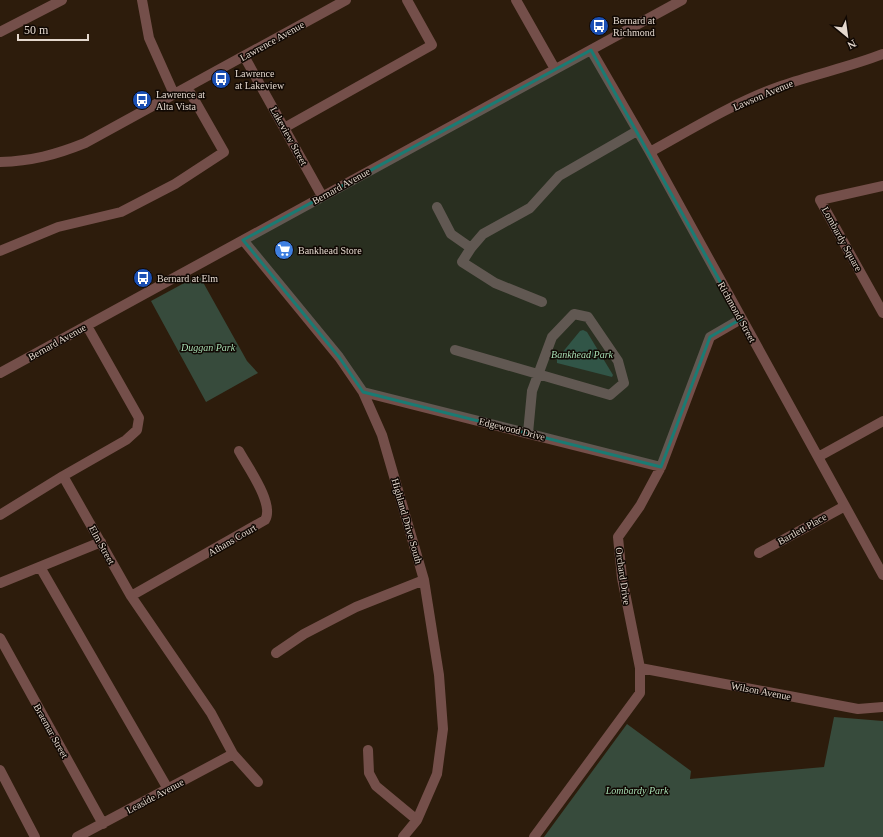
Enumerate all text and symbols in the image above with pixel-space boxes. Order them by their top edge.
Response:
bus stop icon: Bernard at Richmond [588,15,610,37]
place label: Bernard at Richmond [613,15,655,38]
scale bar [18,16,88,42]
north arrow [827,16,867,56]
street label: Lawrence Avenue [238,19,307,63]
text: 50 m [24,23,49,37]
text: N [845,38,858,52]
bus stop icon: Lawrence at Lakeview [210,68,232,90]
place label: Lawrence at Lakeview [235,68,285,91]
street label: Lawson Avenue [731,77,795,113]
bus stop icon: Lawrence at Alta Vista [131,89,153,111]
place label: Lawrence at Alta Vista [156,89,205,112]
street label: Lakeview Street [268,105,310,167]
street label: Bernard Avenue [310,165,372,206]
street label: Lombardy Square [820,205,865,274]
supermarket icon: Bankhead Store [273,239,295,261]
place label: Bankhead Store [298,245,362,256]
bus stop icon: Bernard at Elm [132,267,154,289]
place label: Bernard at Elm [157,273,218,284]
street label: Richmond Street [716,280,758,344]
street label: Bernard Avenue [26,321,88,362]
park label: Duggan Park [180,342,236,353]
park label: Bankhead Park [551,349,614,360]
street label: Edgewood Drive [478,415,547,443]
street label: Highland Drive South [390,477,424,565]
street label: Bartlett Place [776,511,829,547]
street label: Athans Court [206,522,258,558]
street label: Elm Street [87,524,117,566]
street label: Orchard Drive [614,547,633,606]
street label: Wilson Avenue [730,680,792,702]
street label: Braemar Street [32,702,71,760]
street label: Leaside Avenue [124,776,186,816]
park label: Lombardy Park [605,785,669,796]

